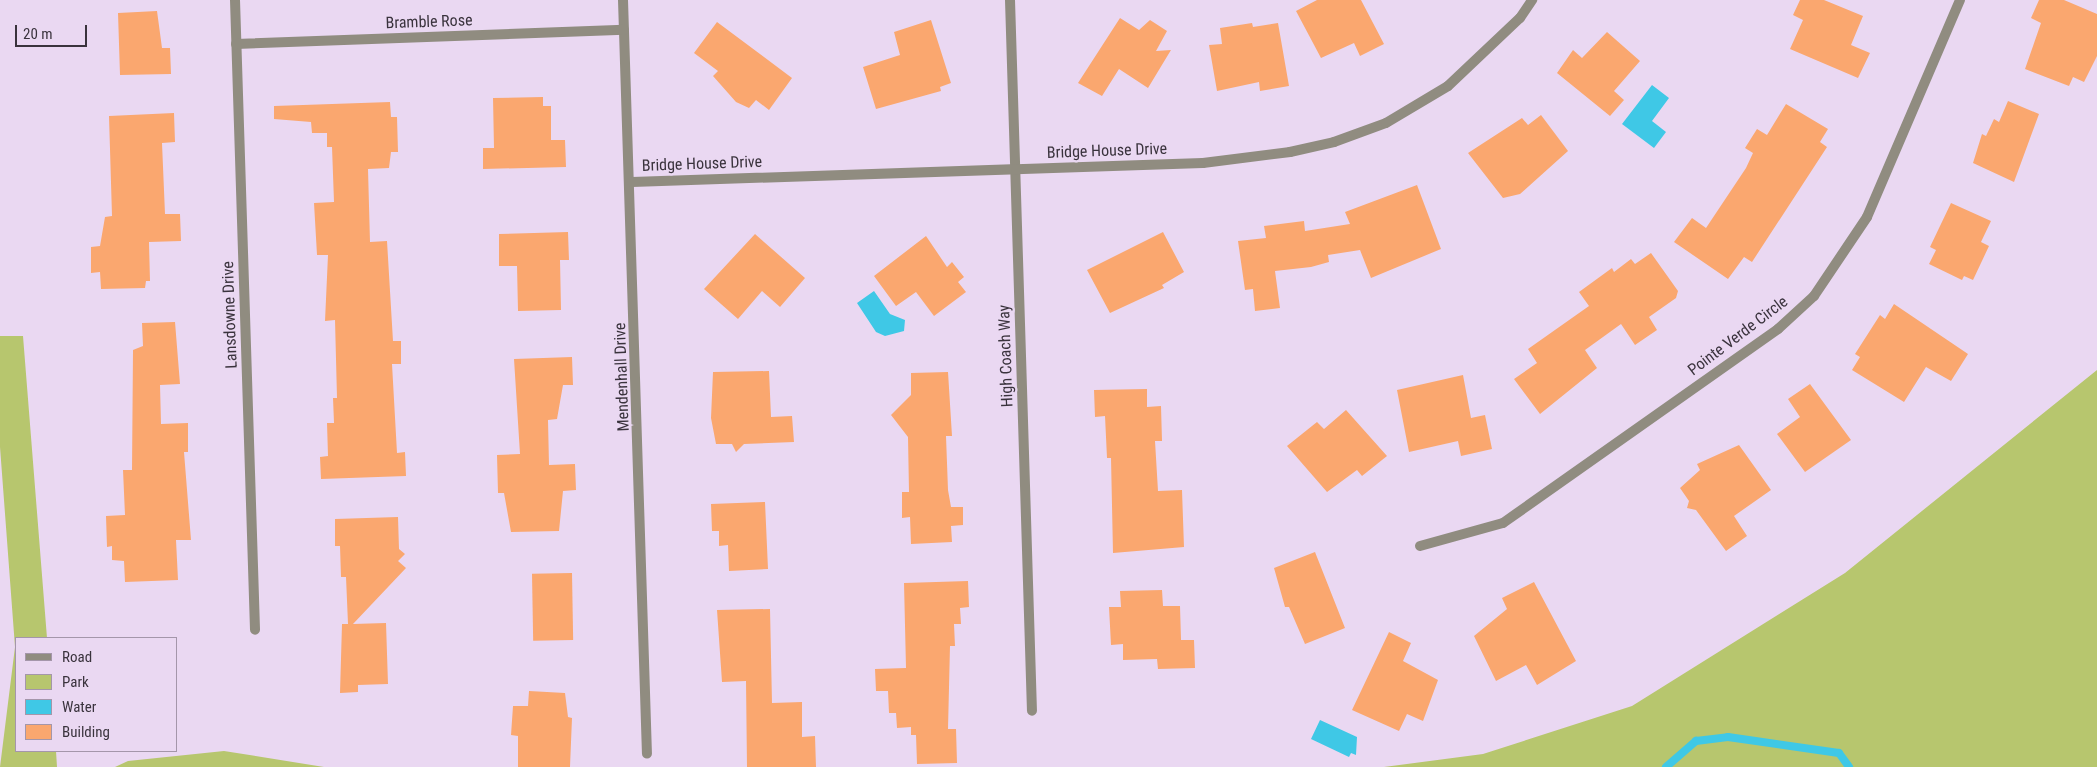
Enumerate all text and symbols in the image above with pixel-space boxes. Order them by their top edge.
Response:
street label: Bramble Rose [385,11,473,33]
scale bar [18,15,90,47]
text: 20 m [23,25,53,43]
street label: Bridge House Drive [1047,139,1167,163]
street label: Bridge House Drive [642,152,762,176]
street label: Lansdowne Drive [219,261,241,369]
street label: Pointe Verde Circle [1684,292,1792,380]
street label: High Coach Way [995,304,1017,408]
street label: Mendenhall Drive [611,322,633,432]
legend [15,637,178,752]
text: Road [62,648,92,666]
text: Park [62,673,89,691]
text: Water [62,698,96,716]
text: Building [62,723,110,741]

